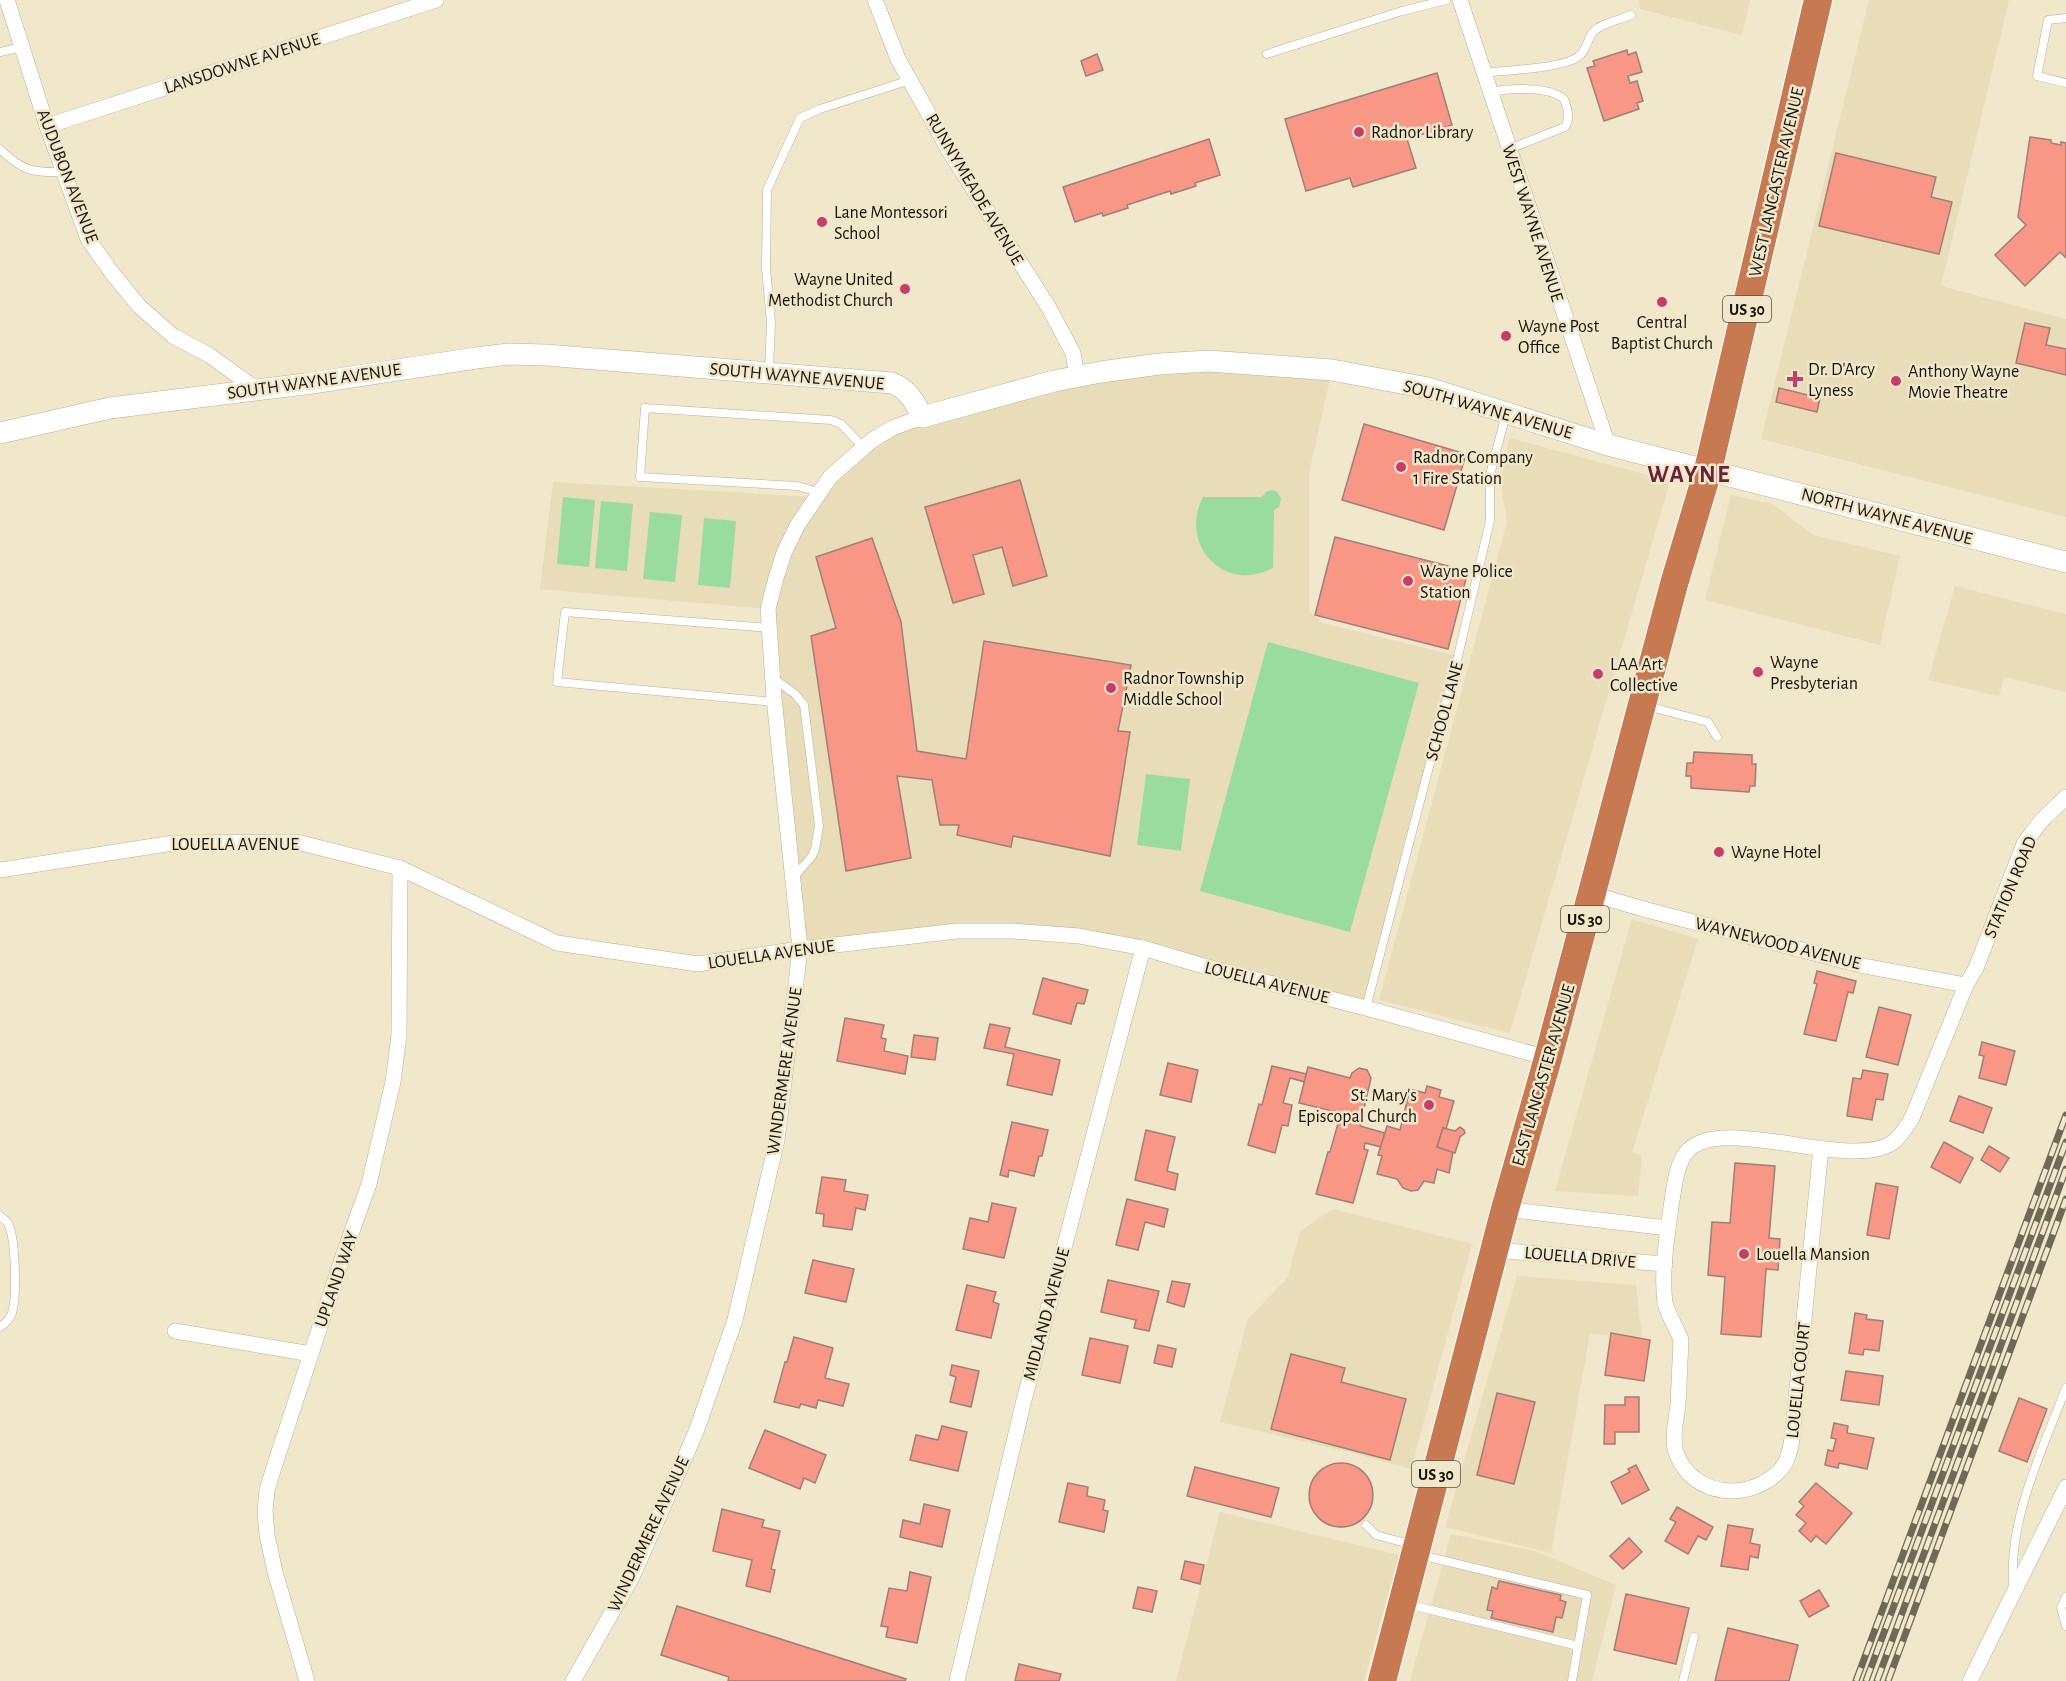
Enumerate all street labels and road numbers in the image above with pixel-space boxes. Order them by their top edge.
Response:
street label: LANSDOWNE AVENUE [162,30,323,98]
street label: WEST LANCASTER AVENUE [1746,85,1808,279]
street label: AUDUBON AVENUE [33,107,101,246]
street label: RUNNYMEADE AVENUE [922,111,1026,268]
street label: WEST WAYNE AVENUE [1498,142,1566,305]
road number: US 30 [1723,296,1771,322]
street label: SOUTH WAYNE AVENUE [709,360,885,394]
street label: SOUTH WAYNE AVENUE [226,361,402,403]
street label: SOUTH WAYNE AVENUE [1401,377,1575,443]
street label: NORTH WAYNE AVENUE [1799,485,1975,549]
street label: SCHOOL LANE [1423,659,1467,763]
street label: STATION ROAD [1981,834,2040,941]
street label: LOUELLA AVENUE [171,836,299,854]
road number: US 30 [1561,906,1609,932]
street label: WAYNEWOOD AVENUE [1693,915,1863,973]
street label: LOUELLA AVENUE [707,937,836,973]
street label: LOUELLA AVENUE [1203,959,1331,1007]
street label: EAST LANCASTER AVENUE [1509,982,1579,1168]
street label: WINDERMERE AVENUE [764,986,806,1156]
street label: UPLAND WAY [312,1229,362,1330]
street label: LOUELLA DRIVE [1524,1244,1637,1272]
street label: MIDLAND AVENUE [1021,1246,1073,1383]
street label: LOUELLA COURT [1784,1321,1814,1439]
street label: WINDERMERE AVENUE [605,1454,693,1615]
road number: US 30 [1412,1461,1460,1487]

